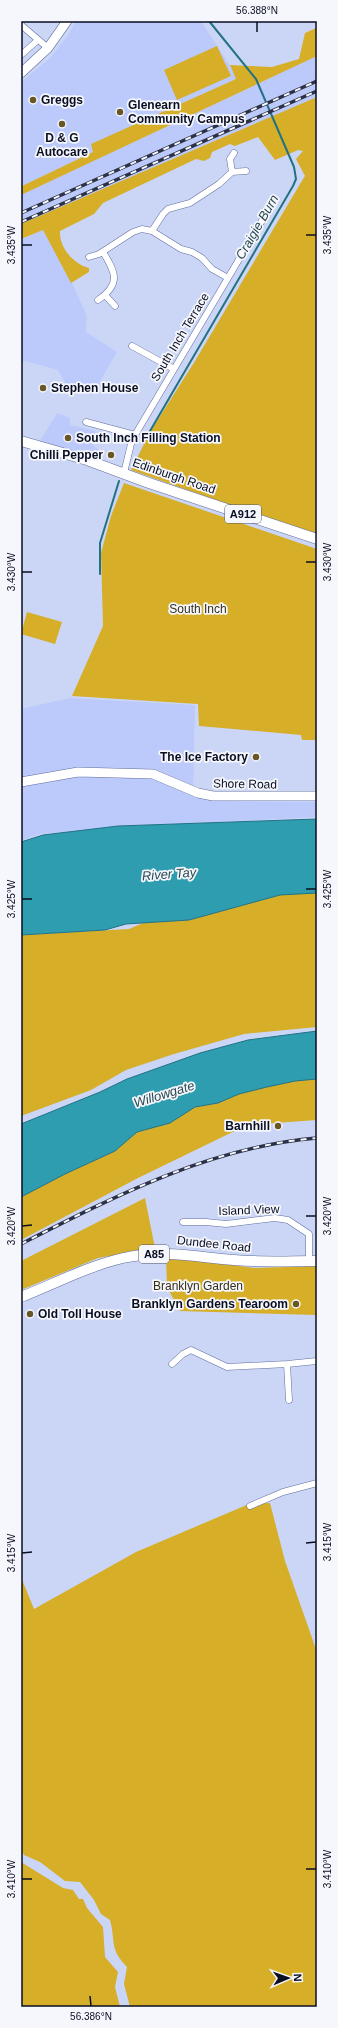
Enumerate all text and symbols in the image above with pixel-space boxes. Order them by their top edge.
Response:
text: 56.388°N [236,5,278,16]
place label: Greggs [41,93,83,107]
marker: Greggs [28,95,38,105]
place label: Glenearn Community Campus [128,98,245,126]
marker: Glenearn Community Campus [115,107,125,117]
marker: D & G Autocare [57,119,67,129]
place label: D & G Autocare [36,131,88,159]
water label: Craigie Burn [232,192,282,262]
text: 3.435°W [322,215,333,254]
text: 3.435°W [6,225,17,264]
street label: South Inch Terrace [148,290,212,384]
place label: Stephen House [51,381,139,395]
marker: Stephen House [38,383,48,393]
place label: South Inch Filling Station [76,431,221,445]
marker: South Inch Filling Station [63,433,73,443]
place label: Chilli Pepper [30,448,103,462]
marker: Chilli Pepper [106,450,116,460]
street label: Edinburgh Road [131,455,217,497]
road number: A912 [225,505,261,523]
text: 3.430°W [322,542,333,581]
text: 3.430°W [6,552,17,591]
park label: South Inch [169,602,227,616]
place label: The Ice Factory [160,750,248,764]
marker: The Ice Factory [251,752,261,762]
street label: Shore Road [213,776,277,792]
water label: River Tay [141,865,198,883]
text: 3.425°W [322,869,333,908]
text: 3.425°W [6,879,17,918]
water label: Willowgate [132,1078,196,1110]
place label: Barnhill [225,1119,270,1133]
marker: Barnhill [273,1121,283,1131]
text: 3.420°W [322,1196,333,1235]
street label: Island View [218,1202,280,1218]
text: 3.420°W [6,1206,17,1245]
street label: Dundee Road [176,1233,252,1255]
road number: A85 [139,1245,169,1263]
park label: Branklyn Garden [153,1279,243,1293]
place label: Branklyn Gardens Tearoom [132,1297,288,1311]
marker: Branklyn Gardens Tearoom [291,1299,301,1309]
place label: Old Toll House [38,1307,122,1321]
marker: Old Toll House [25,1309,35,1319]
text: 3.415°W [322,1522,333,1561]
text: 3.415°W [6,1533,17,1572]
text: 3.410°W [322,1849,333,1888]
text: 3.410°W [6,1859,17,1898]
north arrow [268,1958,308,1998]
text: N [292,1973,304,1982]
text: 56.386°N [70,2011,112,2022]

